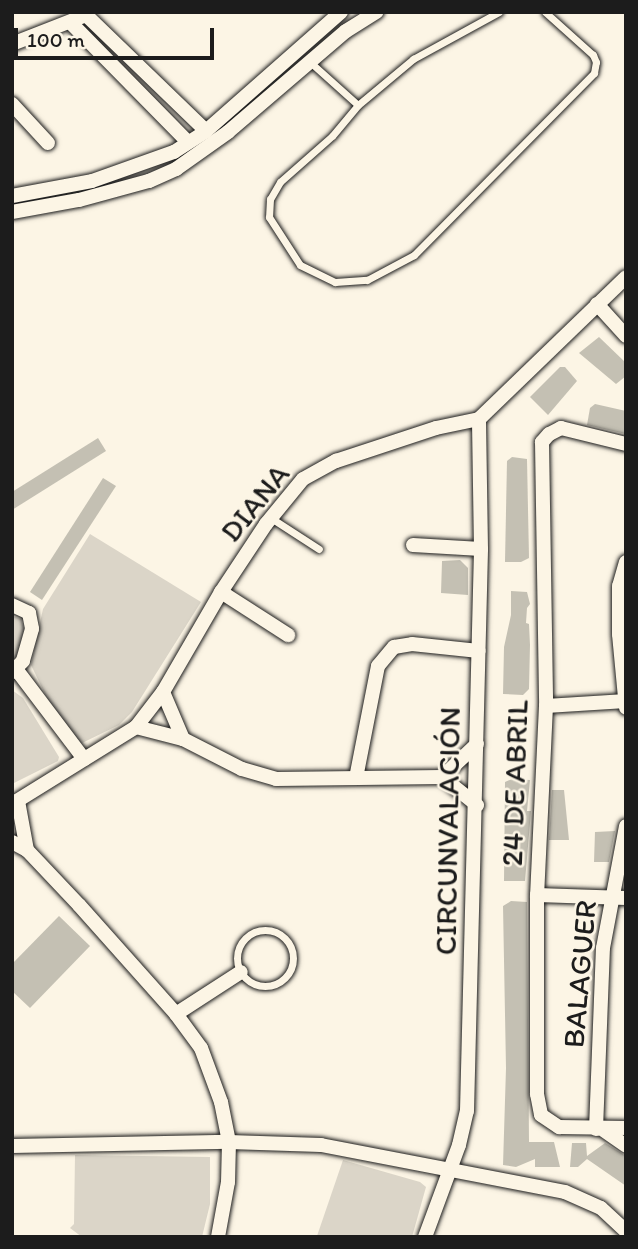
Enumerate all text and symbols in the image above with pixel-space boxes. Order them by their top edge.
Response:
scale bar [18,14,217,58]
text: 100 m [27,27,85,52]
street label: DIANA [213,457,297,549]
street label: 24 DE ABRIL [494,700,536,866]
street label: CIRCUNVALACIÓN [428,706,468,956]
street label: BALAGUER [556,899,604,1049]

